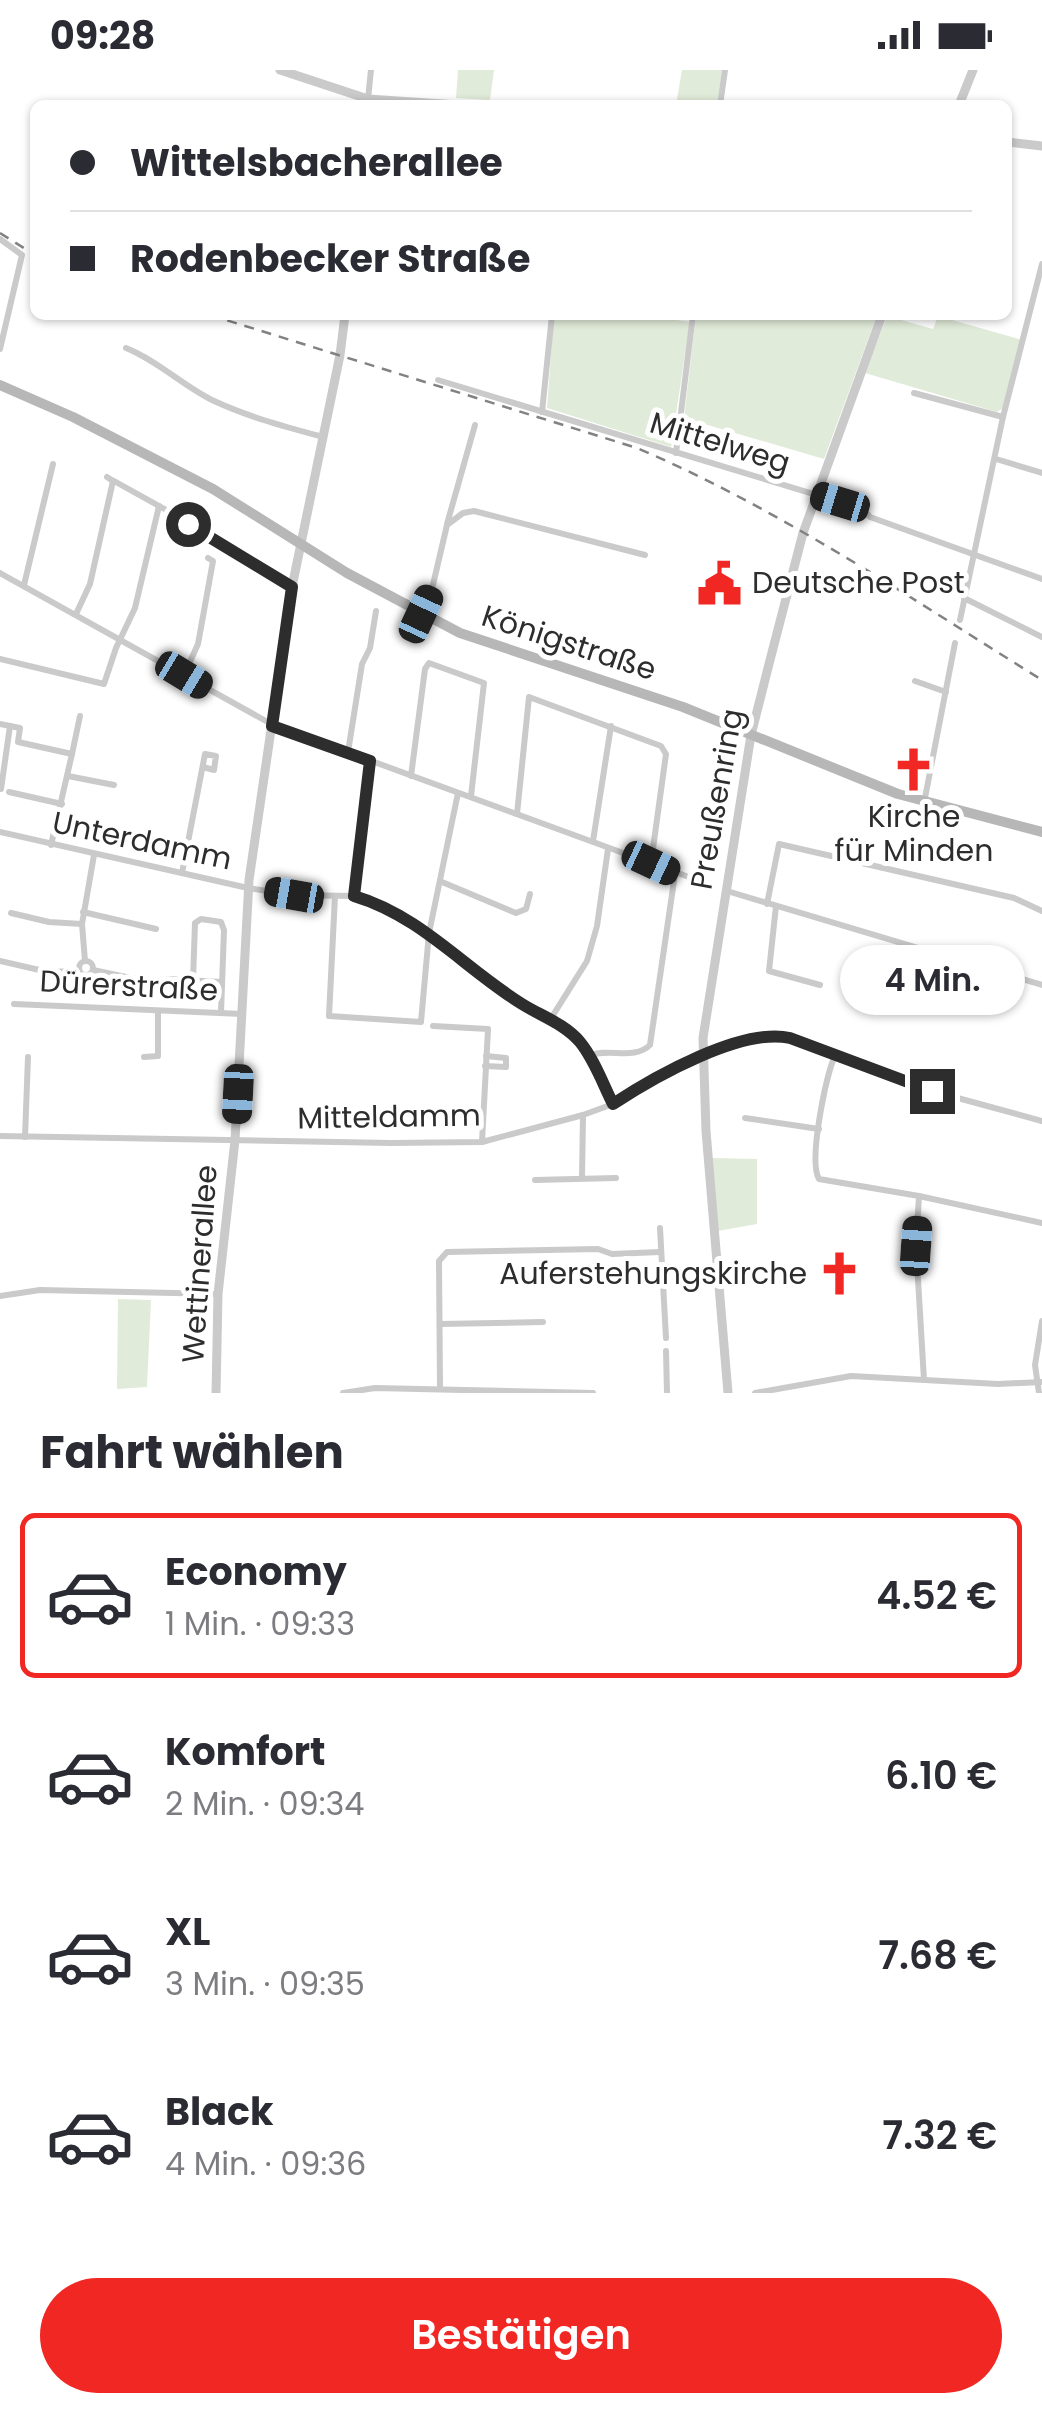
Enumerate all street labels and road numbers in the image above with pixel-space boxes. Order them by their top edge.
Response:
street label: Mittelweg [645,401,796,484]
street label: Königstraße [476,594,662,691]
street label: Preußenring [679,705,754,893]
street label: Unterdamm [48,801,236,881]
street label: Dürerstraße [39,959,219,1012]
street label: Mitteldamm [297,1093,481,1140]
street label: Wettinerallee [171,1164,228,1364]

